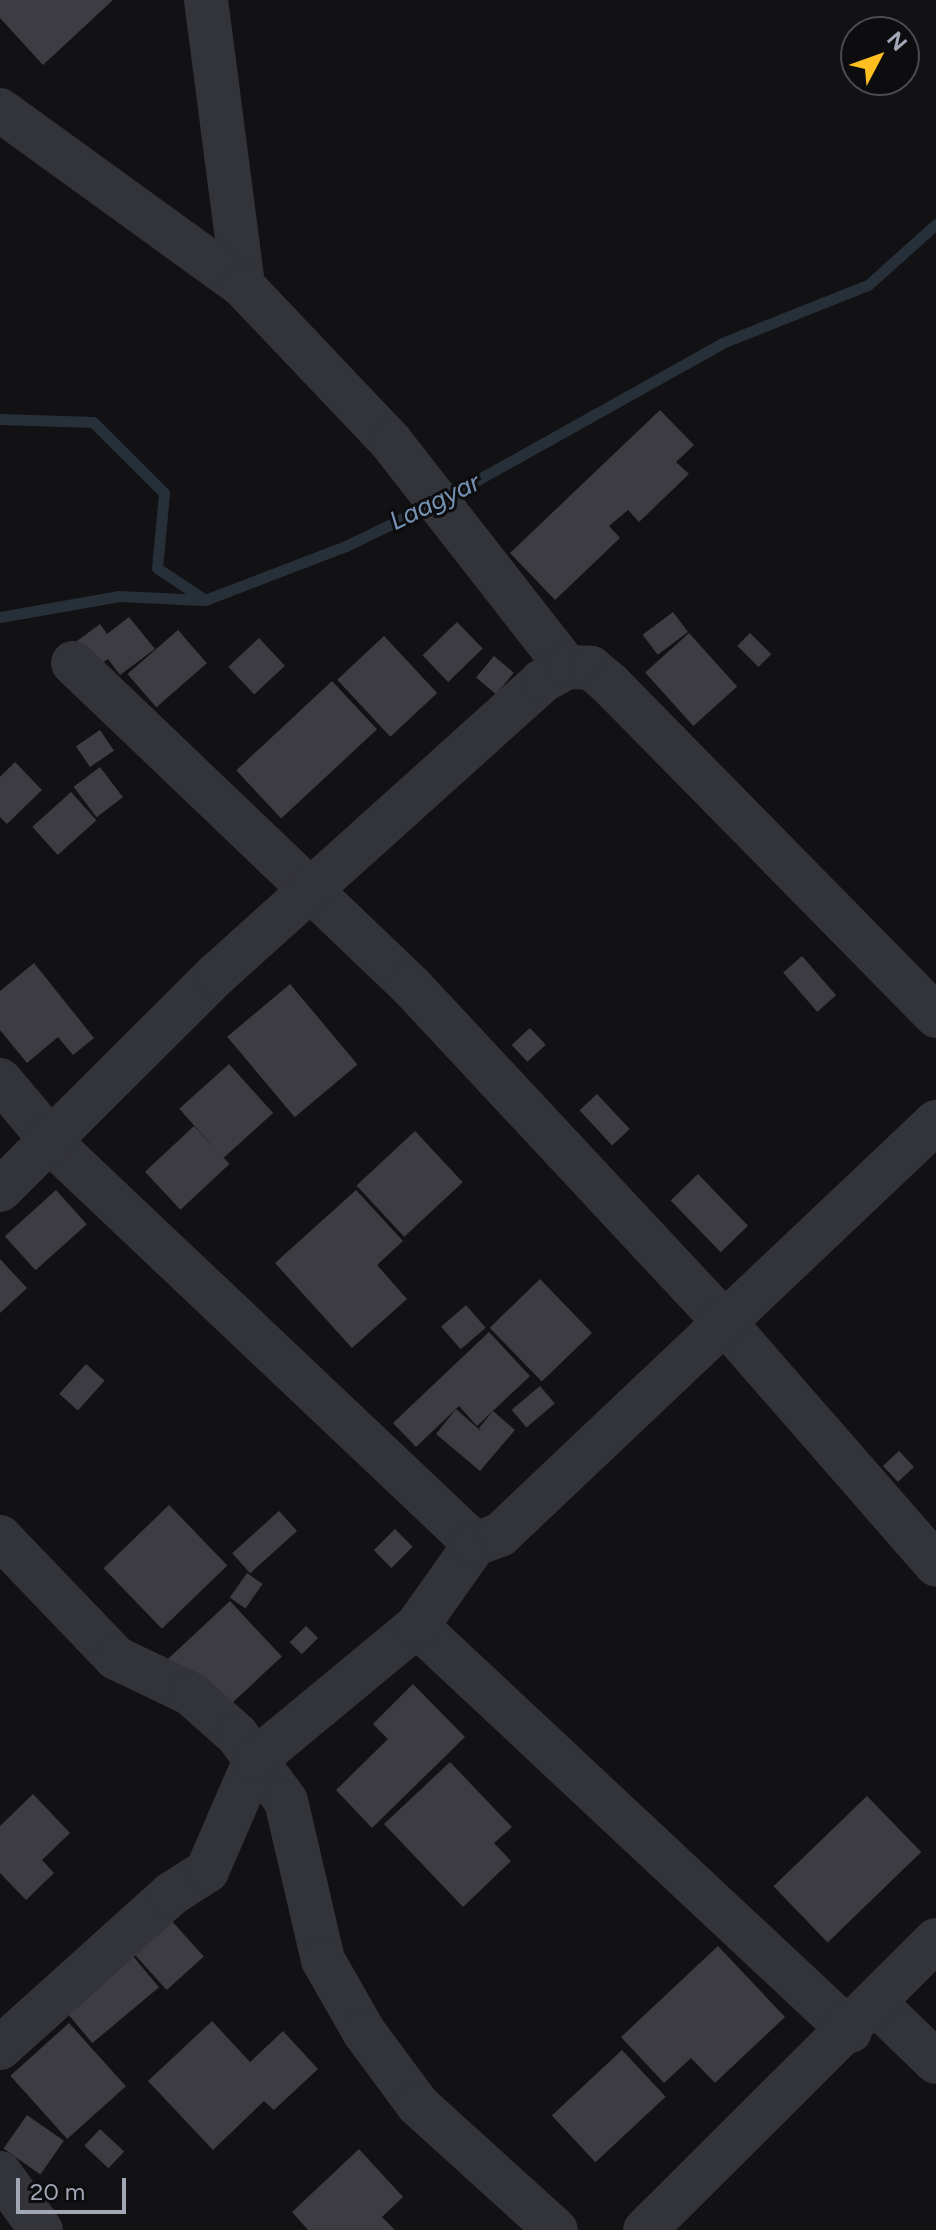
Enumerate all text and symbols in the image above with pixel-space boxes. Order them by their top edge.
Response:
north arrow [840,16,920,96]
text: N [881,26,913,57]
water label: Laagyar [385,467,485,537]
scale bar [20,2162,130,2212]
text: 20 m [30,2177,85,2206]

